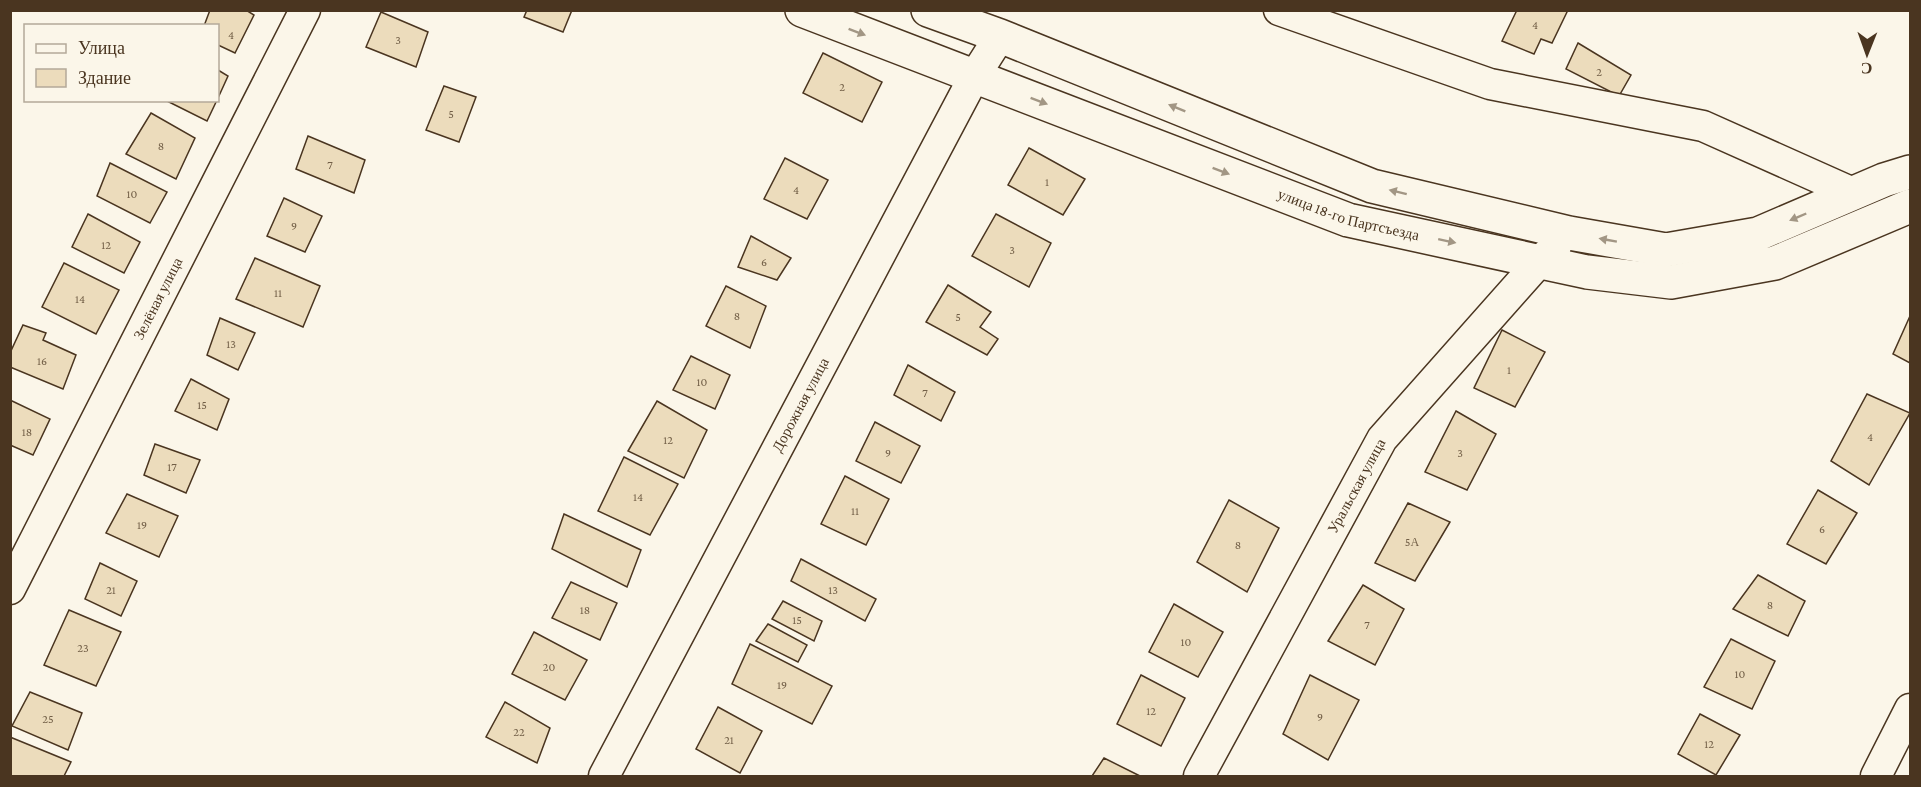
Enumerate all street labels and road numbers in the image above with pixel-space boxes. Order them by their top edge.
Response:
street label: улица 18-го Партсъезда [1275,186,1421,243]
street label: Зелёная улица [130,255,186,342]
street label: Дорожная улица [769,355,832,455]
street label: Уральская улица [1324,436,1389,536]

